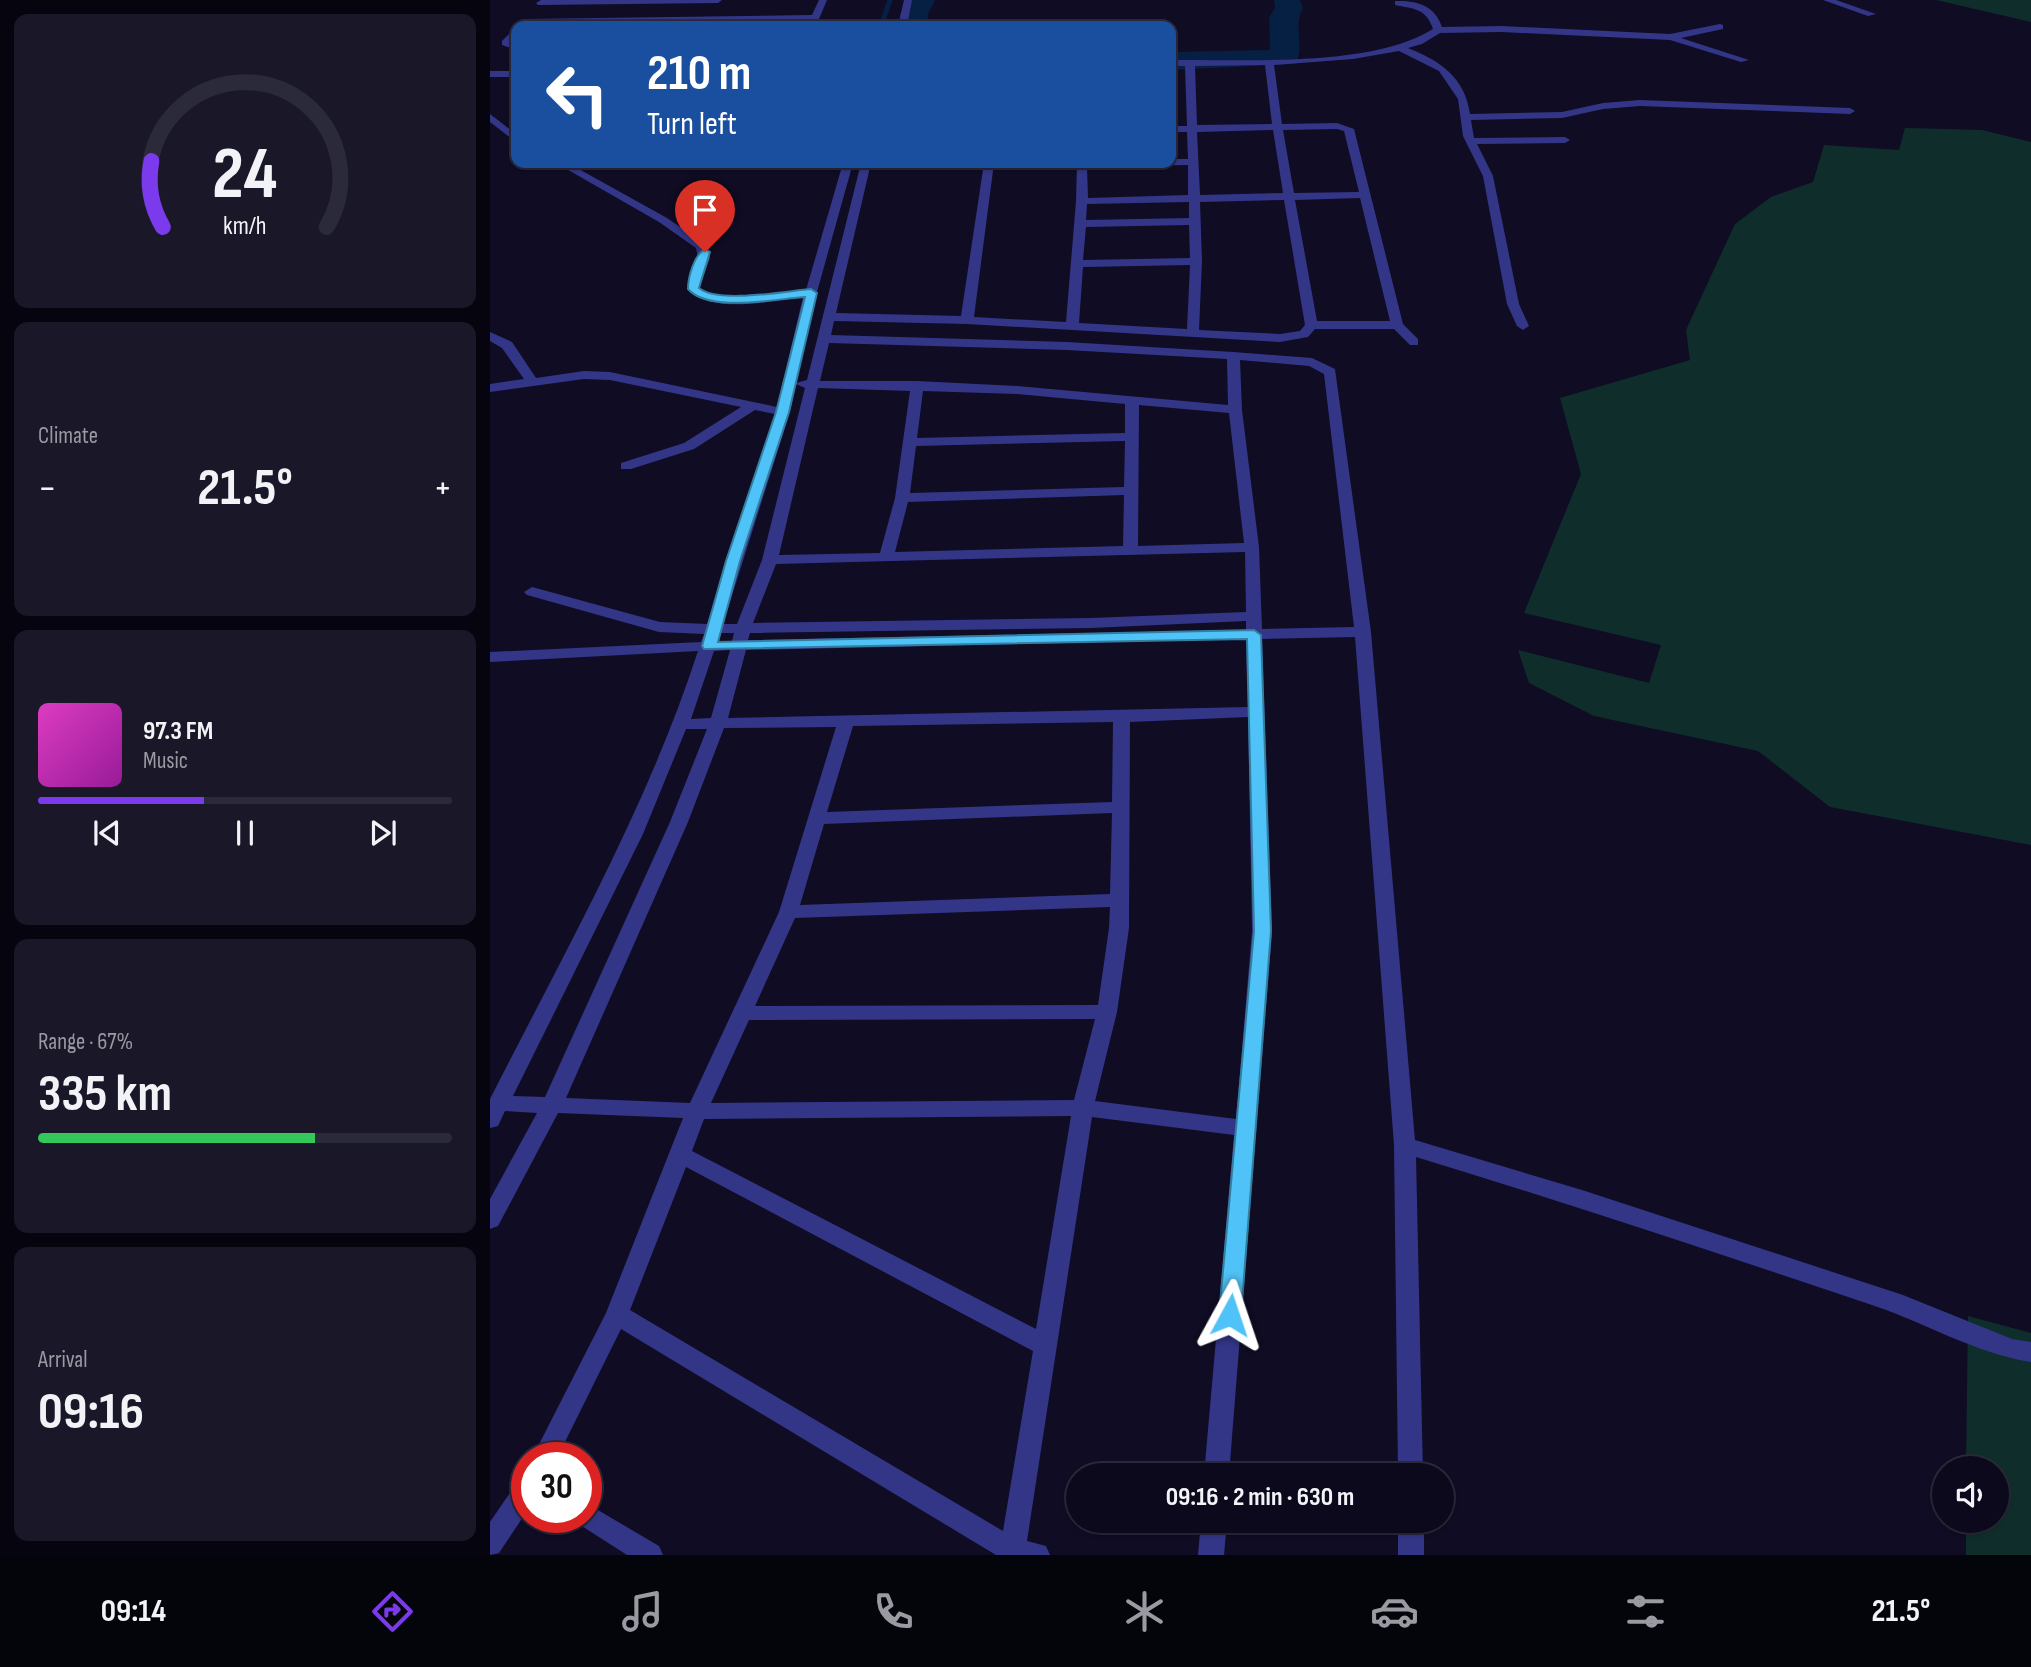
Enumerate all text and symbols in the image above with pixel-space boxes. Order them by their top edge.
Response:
text: 210 m [647,45,751,104]
icon: left [532,49,623,140]
text: Turn left [647,105,737,144]
text: 24 [212,131,278,219]
pin [675,180,735,252]
icon: arrive [686,191,724,229]
text: km/h [223,211,267,242]
text: Climate [38,422,98,450]
text: 21.5° [197,457,293,520]
text: − [38,466,57,511]
text: + [433,466,452,511]
text: 97.3 FM [143,716,213,747]
text: Music [143,747,188,775]
icon: previous [88,814,126,852]
icon: pause [226,814,264,852]
icon: next [364,814,402,852]
text: Range · 67% [38,1028,133,1056]
text: 335 km [38,1063,172,1126]
position arrow [1193,1278,1267,1352]
text: Arrival [38,1346,87,1374]
text: 09:16 [38,1381,144,1444]
speed limit sign: 30 [511,1442,602,1533]
map controls [1932,1456,2009,1533]
button: sound [1932,1456,2009,1533]
text: 09:16 · 2 min · 630 m [1166,1482,1354,1513]
icon: directions [368,1587,417,1636]
icon: music [618,1587,667,1636]
icon: phone [869,1587,918,1636]
icon: climate [1120,1587,1169,1636]
icon: car [1370,1587,1419,1636]
icon: filters [1621,1587,1670,1636]
text: 09:14 [101,1592,166,1631]
text: 21.5° [1871,1592,1930,1631]

